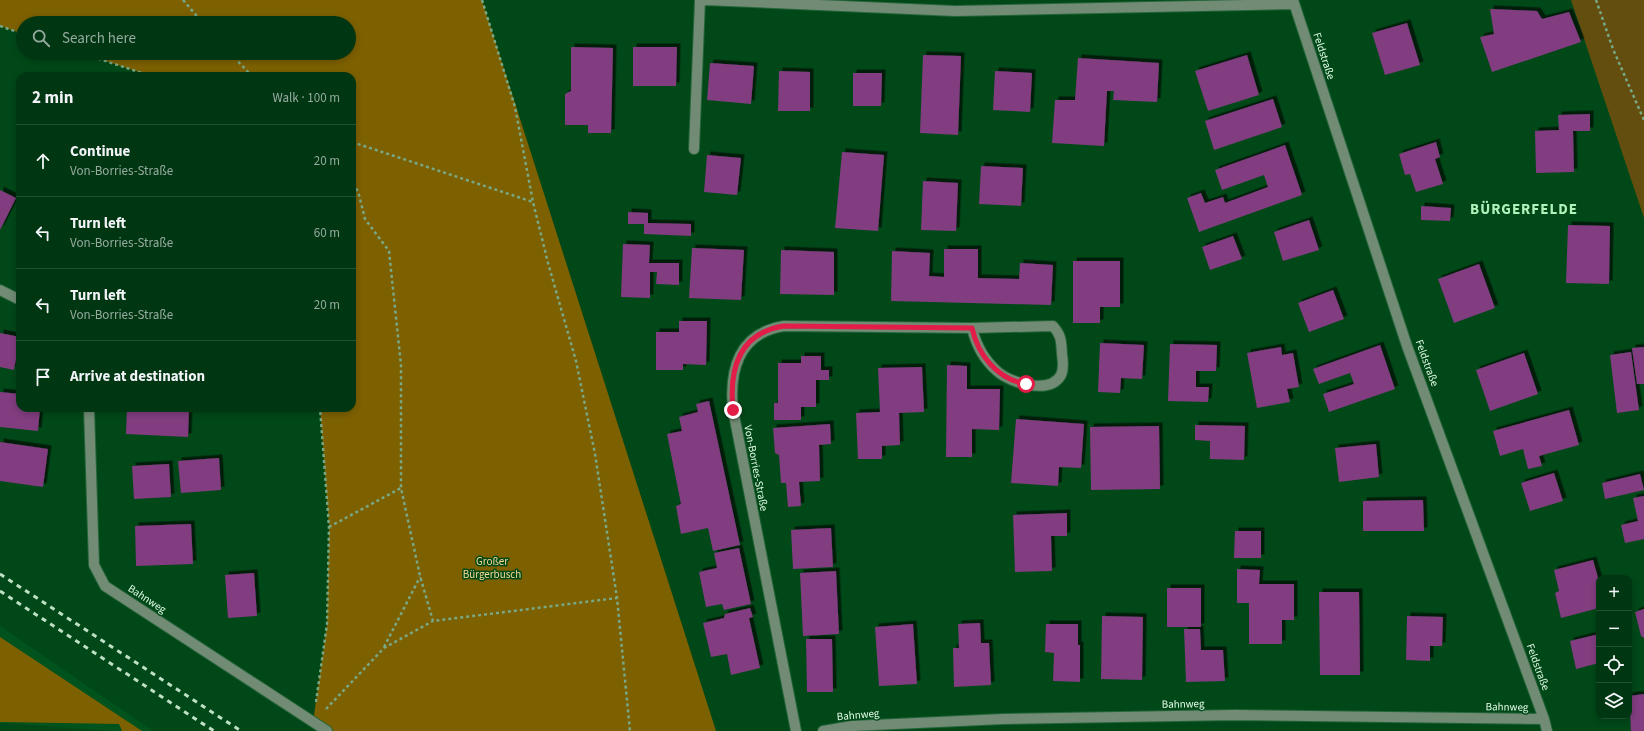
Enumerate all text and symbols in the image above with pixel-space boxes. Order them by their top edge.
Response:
search box [16,16,356,60]
icon: search [30,27,52,49]
text: Search here [62,28,136,49]
street label: Feldstraße [1309,31,1339,82]
text: 2 min [32,86,73,110]
text: Walk · 100 m [272,89,340,107]
text: Continue [70,141,130,162]
icon: ahead [32,150,54,172]
text: 20 m [314,152,340,170]
text: Von-Borries-Straße [70,162,173,180]
district label: BÜRGERFELDE [1470,199,1578,220]
text: Turn left [70,213,126,234]
icon: left [32,222,54,244]
text: 60 m [314,224,340,242]
text: Von-Borries-Straße [70,234,173,252]
text: Turn left [70,285,126,306]
icon: left [32,294,54,316]
text: 20 m [314,296,340,314]
text: Von-Borries-Straße [70,306,173,324]
street label: Feldstraße [1412,338,1443,389]
icon: arrive [32,366,54,388]
text: Arrive at destination [70,366,205,387]
route start [1017,375,1035,393]
route end [724,401,742,419]
street label: Von-Borries-Straße [740,424,772,513]
park label: Großer Bürgerbusch [463,554,521,582]
map controls [1596,575,1632,719]
button: + [1596,575,1632,611]
street label: Bahnweg [125,581,169,617]
button: − [1596,611,1632,647]
street label: Feldstraße [1523,642,1554,693]
button: locate [1596,647,1632,683]
button: layers [1596,683,1632,719]
street label: Bahnweg [1161,696,1205,712]
street label: Bahnweg [1485,699,1529,715]
street label: Bahnweg [836,706,880,724]

